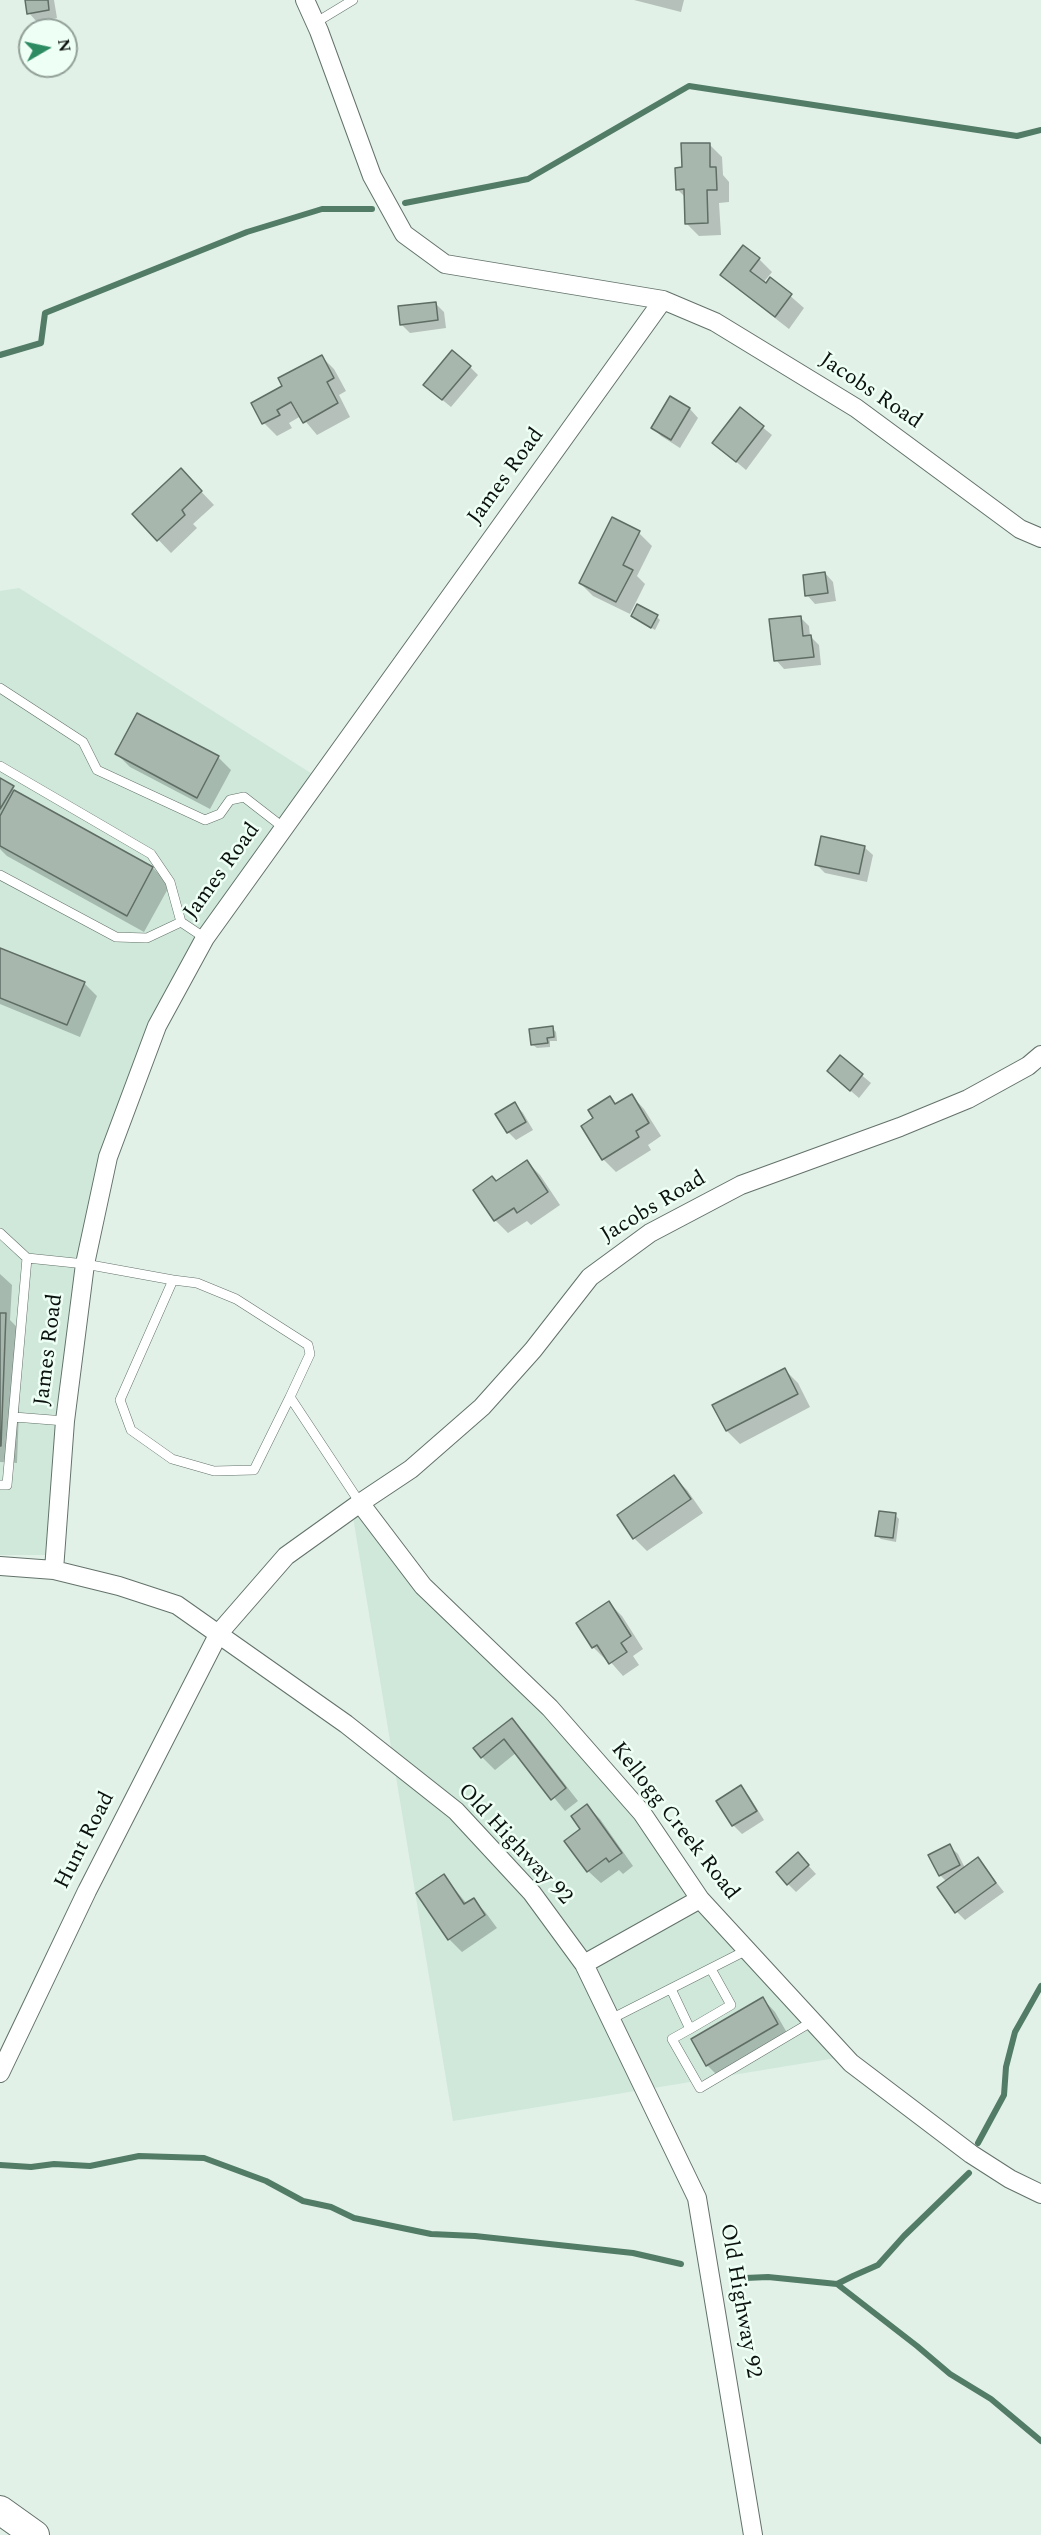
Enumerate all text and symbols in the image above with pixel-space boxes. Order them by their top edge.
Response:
north arrow [18,18,78,78]
text: N [51,37,77,54]
street label: Jacobs Road [814,348,926,436]
street label: James Road [463,424,551,530]
street label: James Road [179,819,267,925]
street label: Jacobs Road [597,1166,711,1250]
street label: James Road [30,1292,70,1408]
street label: Kellogg Creek Road [604,1738,744,1906]
street label: Old Highway 92 [451,1779,577,1911]
street label: Hunt Road [50,1788,122,1894]
street label: Old Highway 92 [712,2222,766,2380]

